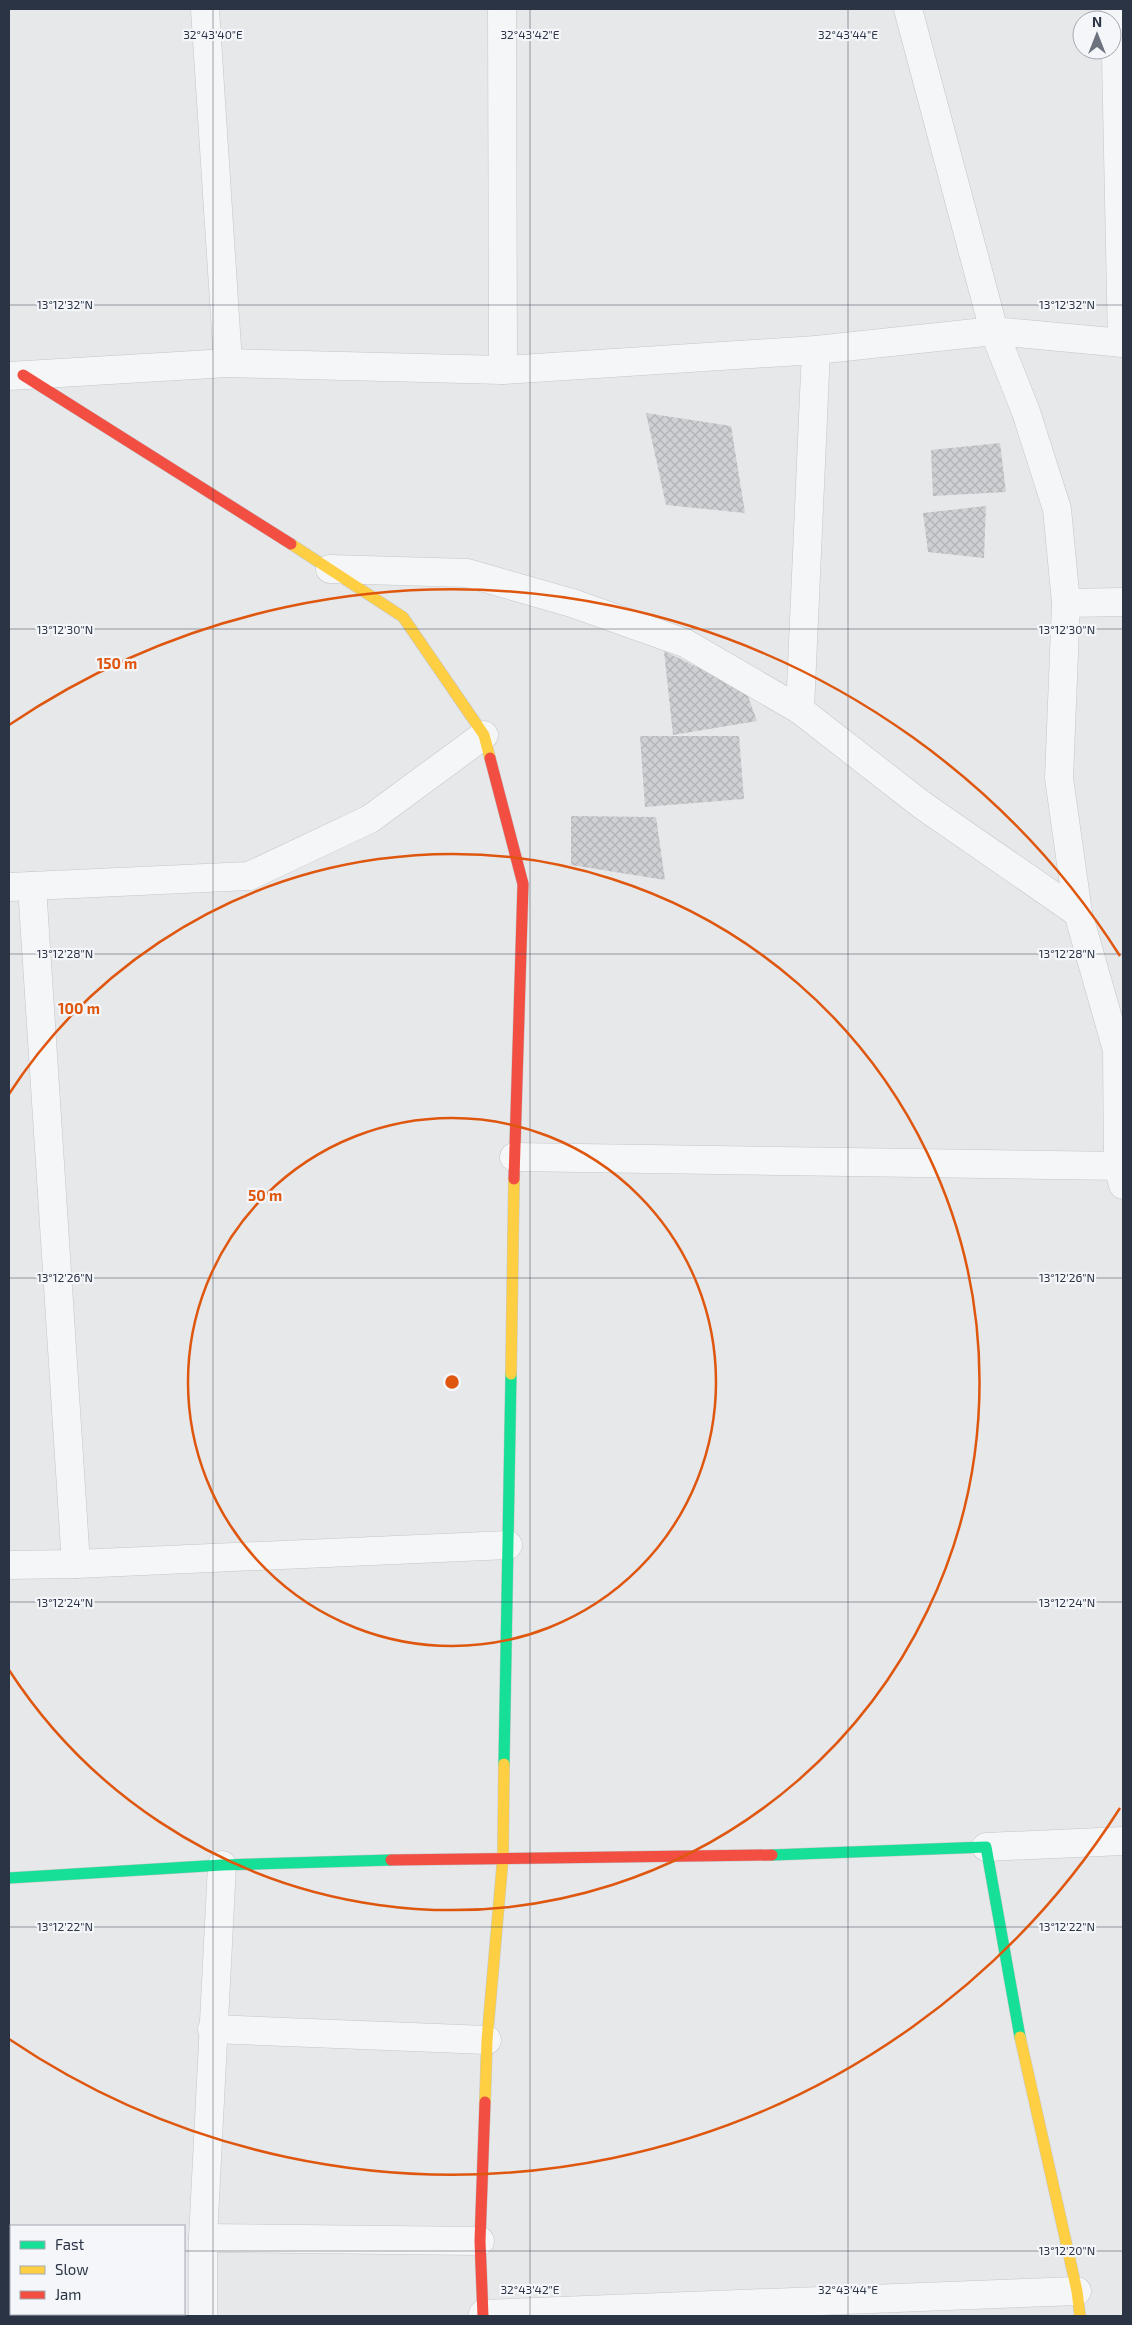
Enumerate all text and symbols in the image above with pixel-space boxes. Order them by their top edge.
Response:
north arrow [1072,10,1122,60]
text: N [1092,13,1102,30]
text: 32°43'40"E [183,27,243,41]
text: 32°43'42"E [500,27,560,41]
text: 32°43'44"E [818,27,878,41]
text: 13°12'32"N [37,297,93,311]
text: 13°12'32"N [1039,297,1095,311]
text: 13°12'30"N [37,622,93,636]
text: 13°12'30"N [1039,622,1095,636]
text: 150 m [97,654,137,672]
text: 13°12'28"N [37,946,93,960]
text: 13°12'28"N [1039,946,1095,960]
text: 100 m [58,999,100,1017]
text: 50 m [248,1186,282,1204]
text: 13°12'26"N [37,1270,93,1284]
text: 13°12'26"N [1039,1270,1095,1284]
centre of rings [443,1373,461,1391]
text: 13°12'24"N [37,1595,93,1609]
text: 13°12'24"N [1039,1595,1095,1609]
text: 13°12'22"N [37,1919,93,1933]
text: 13°12'22"N [1039,1919,1095,1933]
legend [10,2225,185,2315]
text: Fast [55,2235,85,2253]
text: 13°12'20"N [1039,2243,1095,2257]
text: Slow [55,2260,89,2278]
text: 32°43'42"E [500,2282,560,2296]
text: 32°43'44"E [818,2282,878,2296]
text: Jam [55,2285,81,2303]

